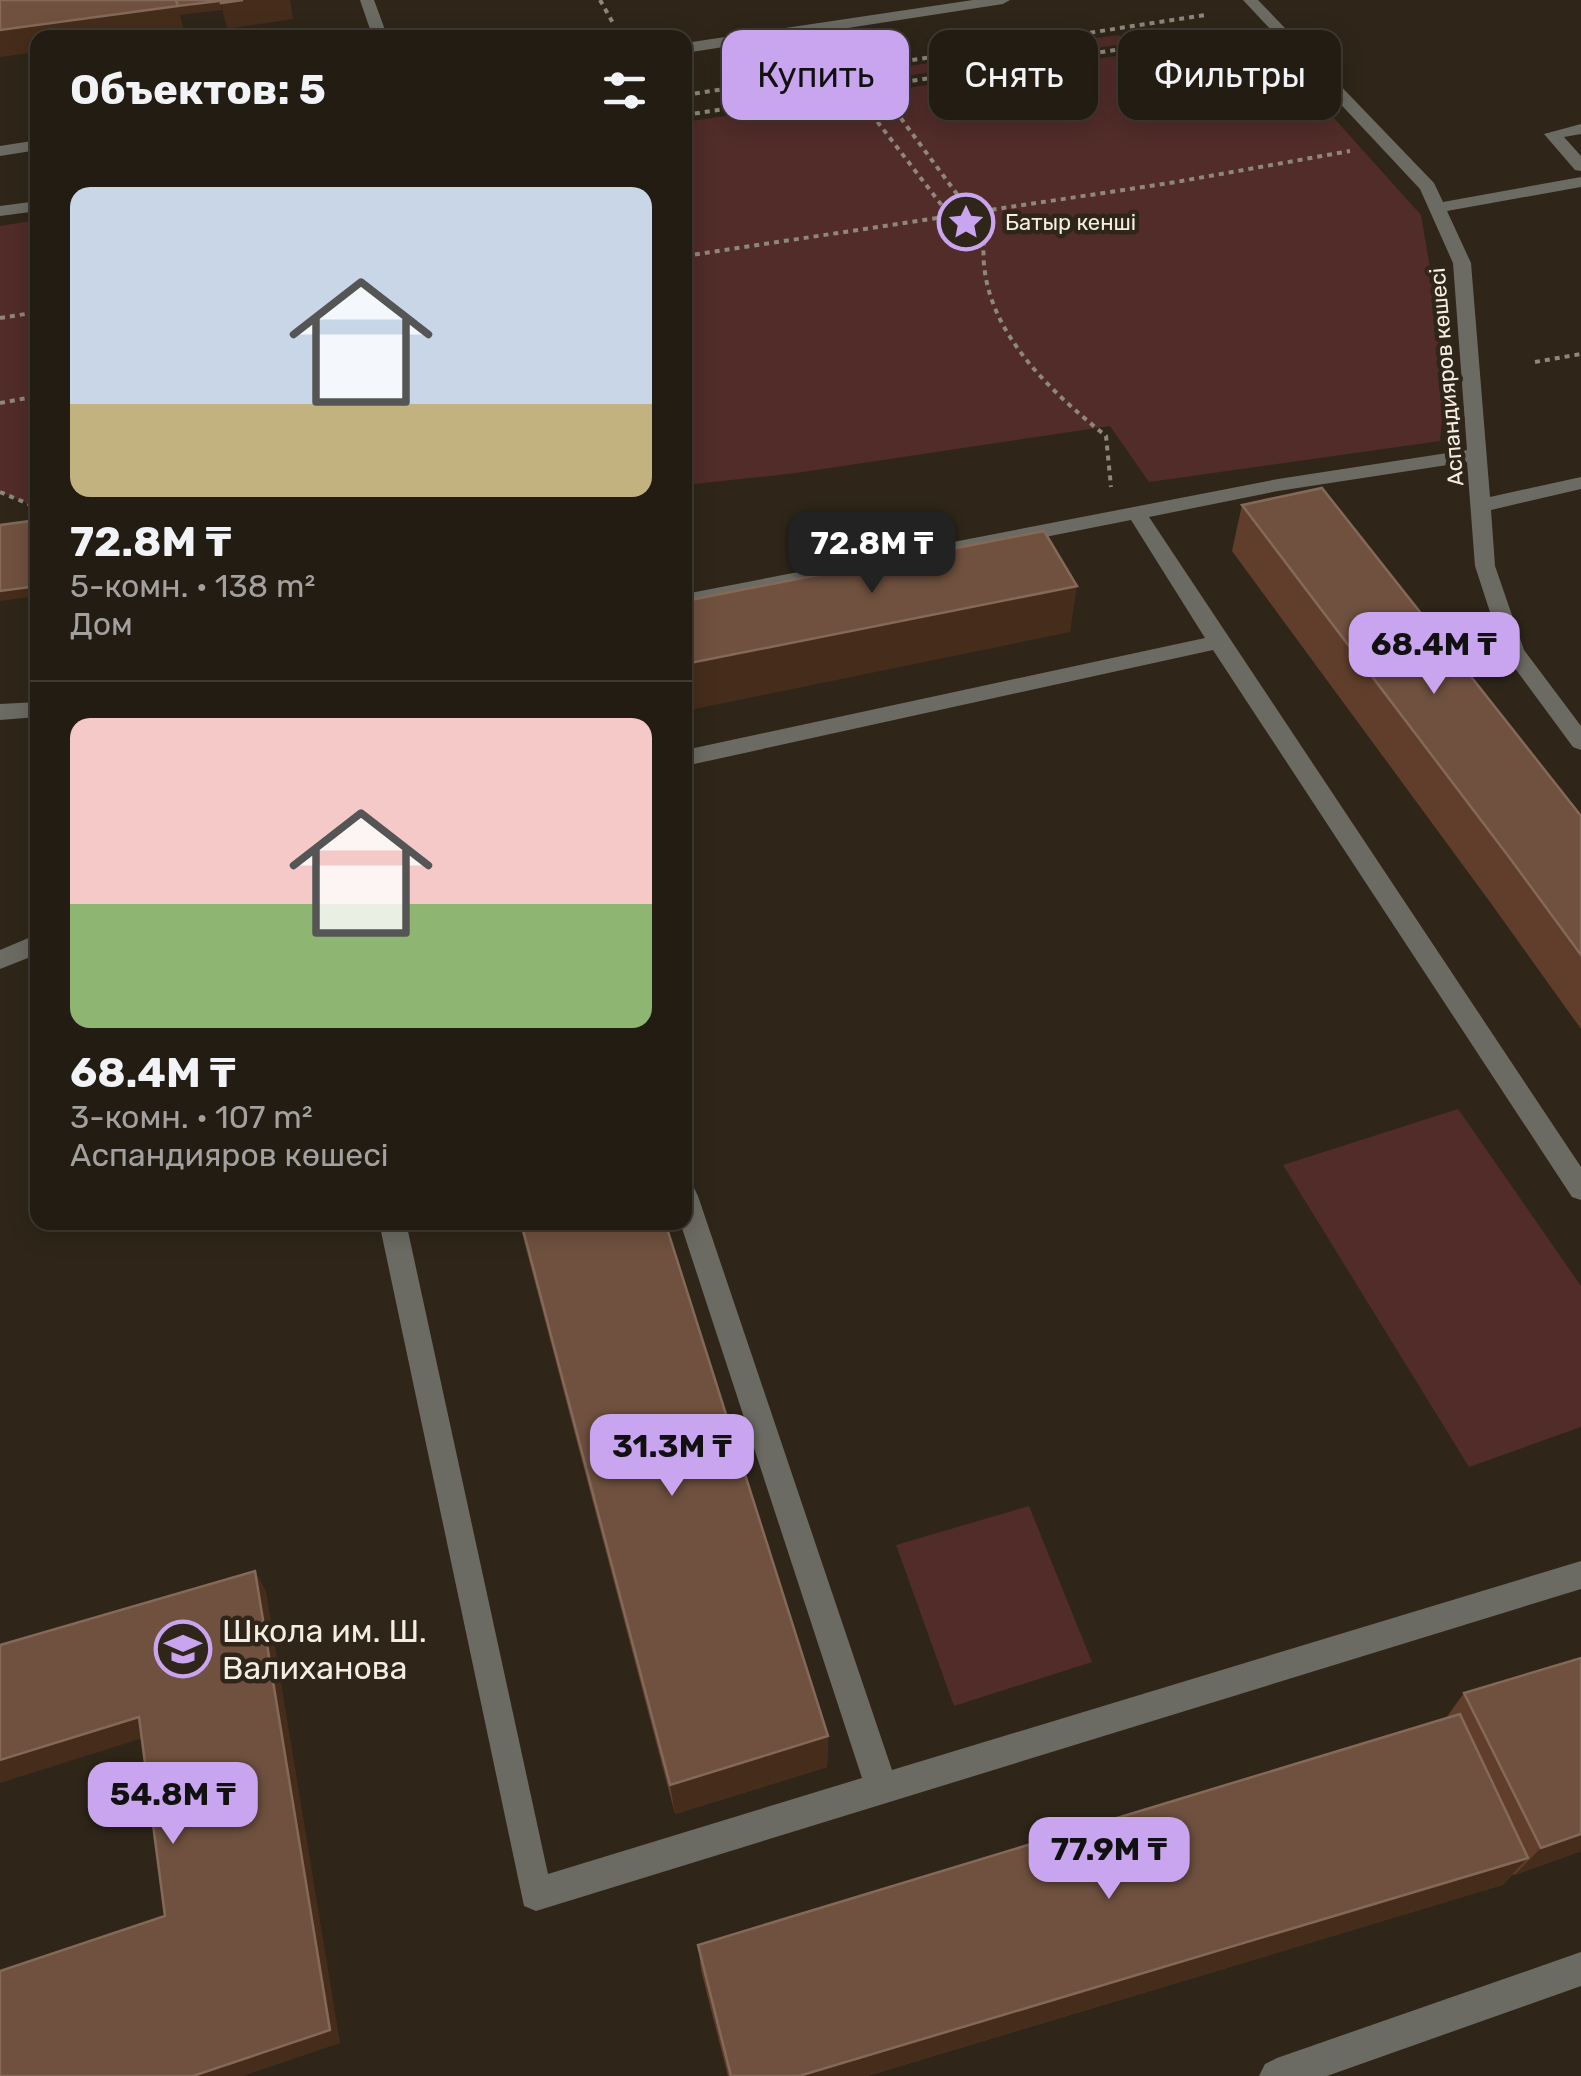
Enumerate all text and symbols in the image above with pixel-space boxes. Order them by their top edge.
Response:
chip: Купить [722,30,909,120]
chip: Снять [929,30,1098,120]
chip: Фильтры [1118,30,1341,120]
icon: filters [597,63,652,118]
text: Объектов: 5 [70,65,326,115]
place icon: Батыр кенші [936,192,996,252]
place label: Батыр кенші [1005,209,1136,236]
icon: home [271,252,451,432]
street label: Аспандияров көшесі [1424,267,1469,487]
pin: 72.8M ₸ [780,511,964,596]
text: 72.8M ₸ [70,517,232,567]
text: 72.8M ₸ [810,524,934,562]
text: 5-комн. · 138 m² [70,567,315,605]
text: Дом [70,605,133,643]
pin: 68.4M ₸ [1342,612,1526,697]
text: 68.4M ₸ [1371,625,1497,663]
icon: home [271,783,451,963]
text: 68.4M ₸ [70,1048,236,1098]
text: 3-комн. · 107 m² [70,1098,313,1136]
text: Аспандияров көшесі [70,1136,389,1174]
pin: 31.3M ₸ [580,1414,764,1499]
text: 31.3M ₸ [612,1427,732,1465]
place label: Школа им. Ш. Валиханова [222,1612,427,1687]
school or university icon: Школа им. Ш. Валиханова [153,1619,213,1679]
pin: 54.8M ₸ [81,1762,265,1847]
text: 54.8M ₸ [110,1775,236,1813]
pin: 77.9M ₸ [1017,1817,1201,1902]
text: 77.9M ₸ [1051,1830,1167,1868]

